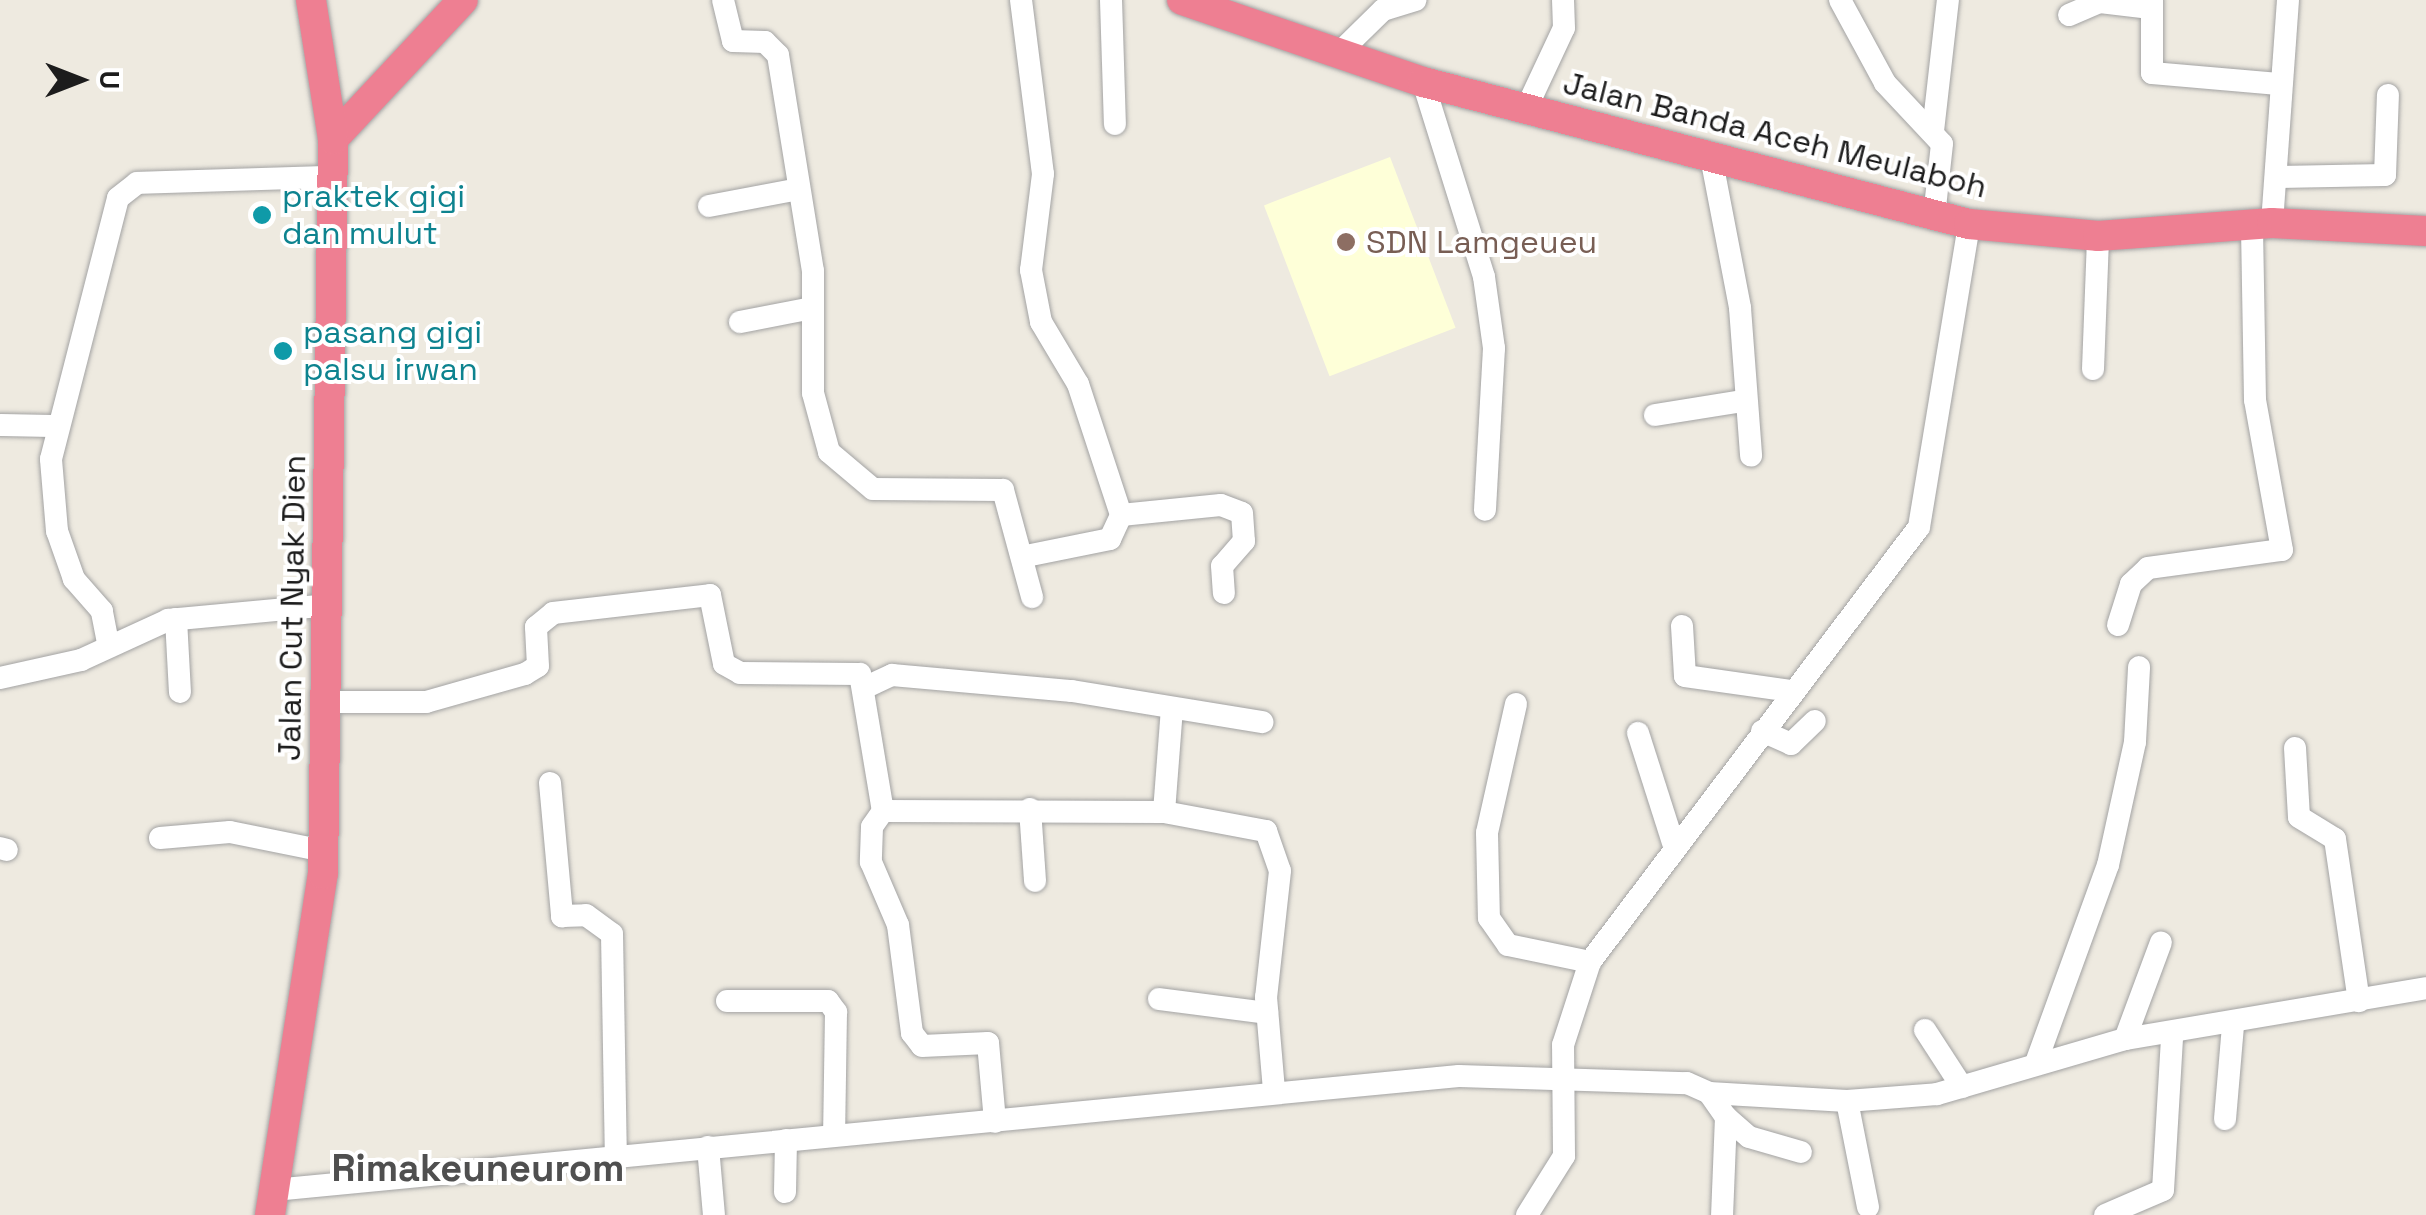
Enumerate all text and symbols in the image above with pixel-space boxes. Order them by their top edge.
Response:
north arrow [30,30,130,130]
street label: Jalan Banda Aceh Meulaboh [1559,64,1991,206]
text: U [92,71,128,89]
place label: praktek gigi dan mulut [282,178,465,253]
marker: praktek gigi dan mulut [251,204,273,226]
place label: SDN Lamgeueu [1366,223,1597,261]
marker: SDN Lamgeueu [1335,231,1357,253]
place label: pasang gigi palsu irwan [303,314,482,389]
marker: pasang gigi palsu irwan [272,340,294,362]
street label: Jalan Cut Nyak Dien [270,455,314,761]
district label: Rimakeuneurom [332,1146,624,1192]

